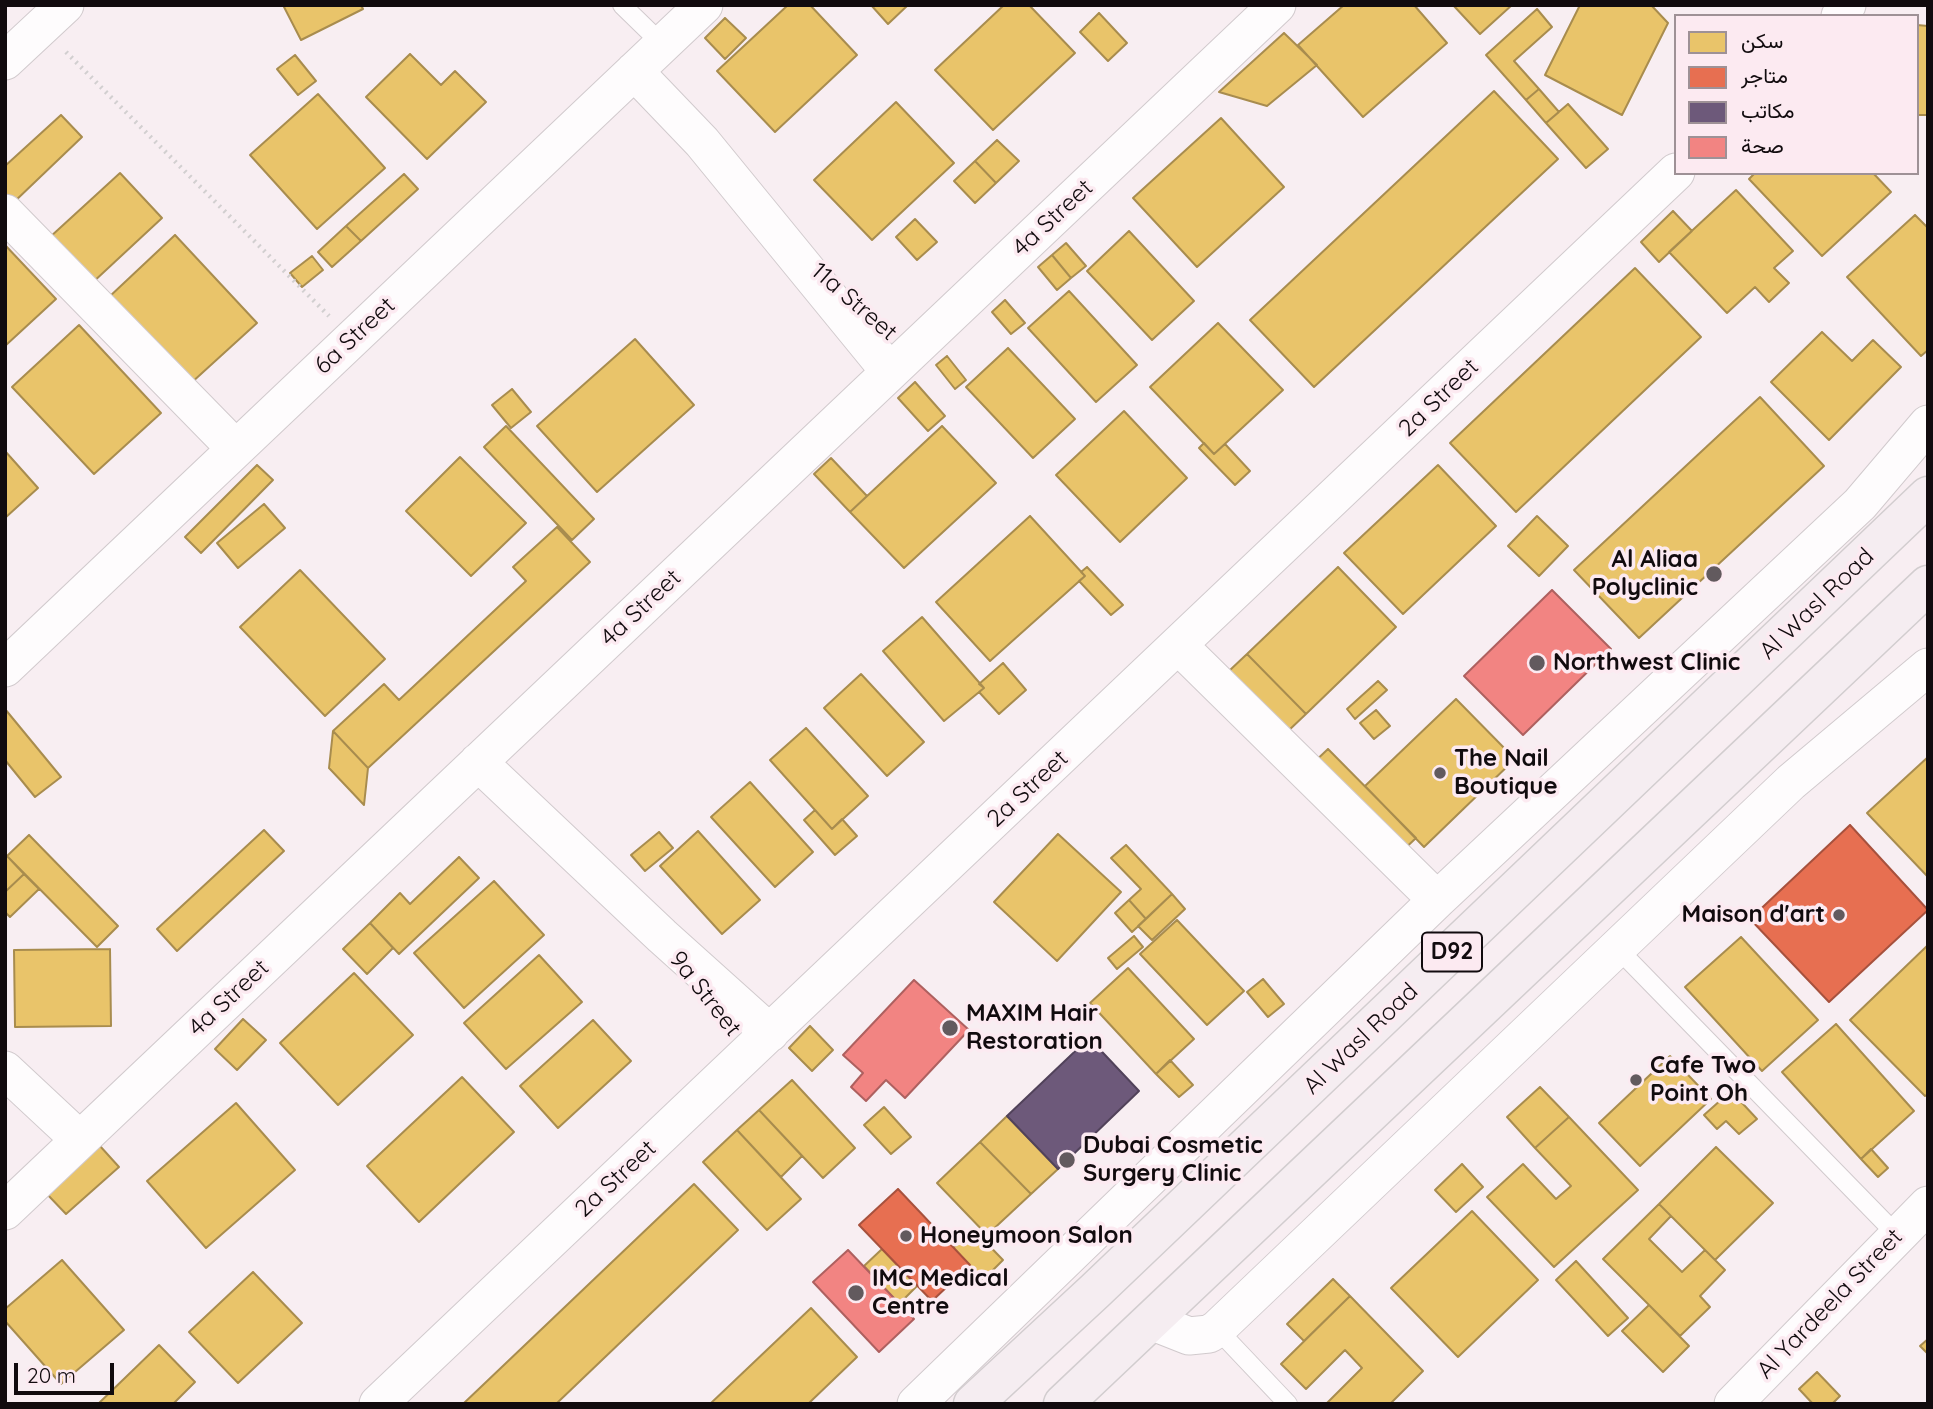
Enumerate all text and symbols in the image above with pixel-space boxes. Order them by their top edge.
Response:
legend [1674,14,1919,175]
text: سكن [1741,27,1783,53]
text: متاجر [1741,62,1788,88]
text: مكاتب [1741,97,1794,123]
text: صحة [1741,132,1784,158]
street label: 4a Street [1007,174,1099,262]
street label: 11a Street [805,257,903,347]
street label: 6a Street [309,292,401,380]
street label: 2a Street [1393,353,1485,443]
street label: Al Wasl Road [1754,542,1880,666]
place label: Al Aliaa Polyclinic [1592,546,1698,602]
street label: 4a Street [595,564,687,652]
marker: Al Aliaa Polyclinic [1704,564,1724,584]
place label: Northwest Clinic [1553,649,1740,677]
marker: Northwest Clinic [1527,653,1547,673]
street label: 2a Street [982,744,1074,834]
place label: The Nail Boutique [1454,745,1558,801]
marker: The Nail Boutique [1432,765,1448,781]
place label: Maison d'art [1682,901,1825,929]
marker: Maison d'art [1831,907,1847,923]
road number: D92 [1422,932,1482,972]
street label: 9a Street [663,946,747,1042]
street label: 4a Street [183,954,275,1042]
street label: Al Wasl Road [1298,977,1424,1101]
place label: MAXIM Hair Restoration [966,1000,1103,1056]
marker: MAXIM Hair Restoration [940,1018,960,1038]
place label: Cafe Two Point Oh [1650,1052,1756,1108]
marker: Cafe Two Point Oh [1628,1072,1644,1088]
place label: Dubai Cosmetic Surgery Clinic [1083,1132,1263,1188]
street label: 2a Street [570,1134,662,1224]
marker: Dubai Cosmetic Surgery Clinic [1057,1150,1077,1170]
place label: Honeymoon Salon [920,1222,1133,1250]
street label: Al Yardeela Street [1751,1223,1909,1385]
marker: Honeymoon Salon [898,1228,914,1244]
place label: IMC Medical Centre [872,1265,1009,1321]
marker: IMC Medical Centre [846,1283,866,1303]
scale bar [18,1350,117,1394]
text: 20 m [27,1362,76,1388]

